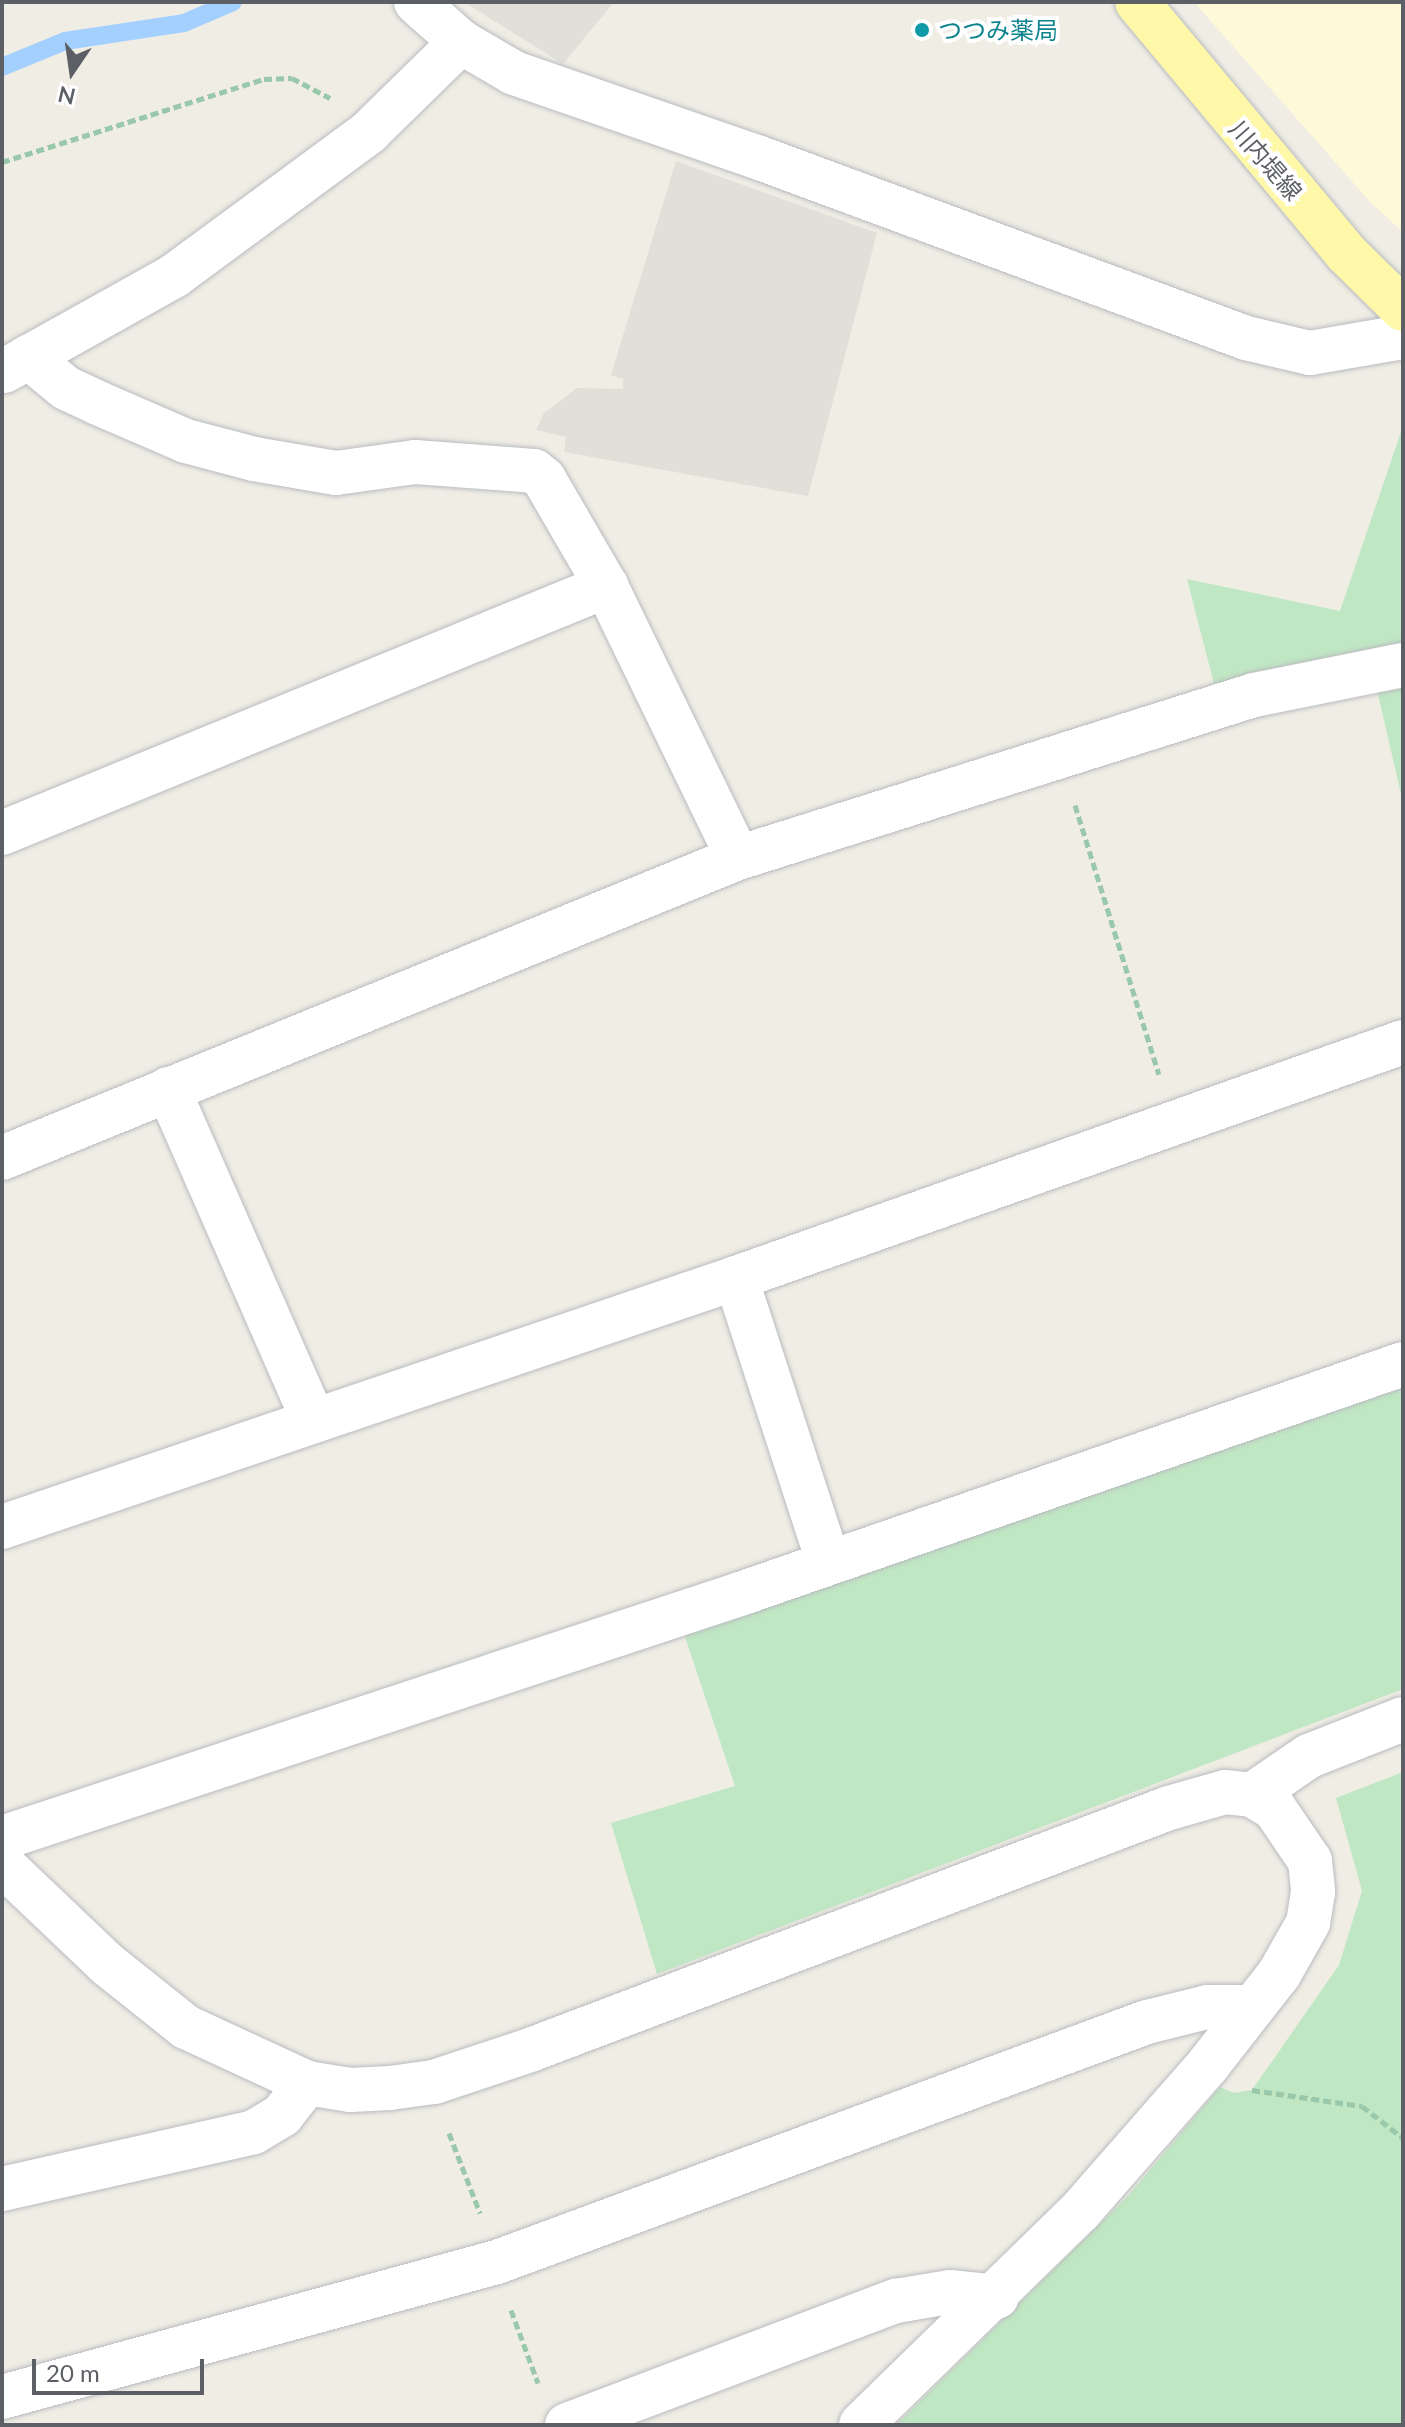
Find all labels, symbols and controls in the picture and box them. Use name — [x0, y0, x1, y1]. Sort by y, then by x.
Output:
place label: つつみ薬局 — [938, 16, 1058, 44]
marker: つつみ薬局 — [913, 21, 931, 39]
north arrow — [32, 32, 112, 112]
text: N — [55, 81, 78, 111]
street label: 川内堤線 — [1224, 114, 1308, 206]
scale bar — [36, 2343, 208, 2393]
text: 20 m — [46, 2358, 100, 2387]

